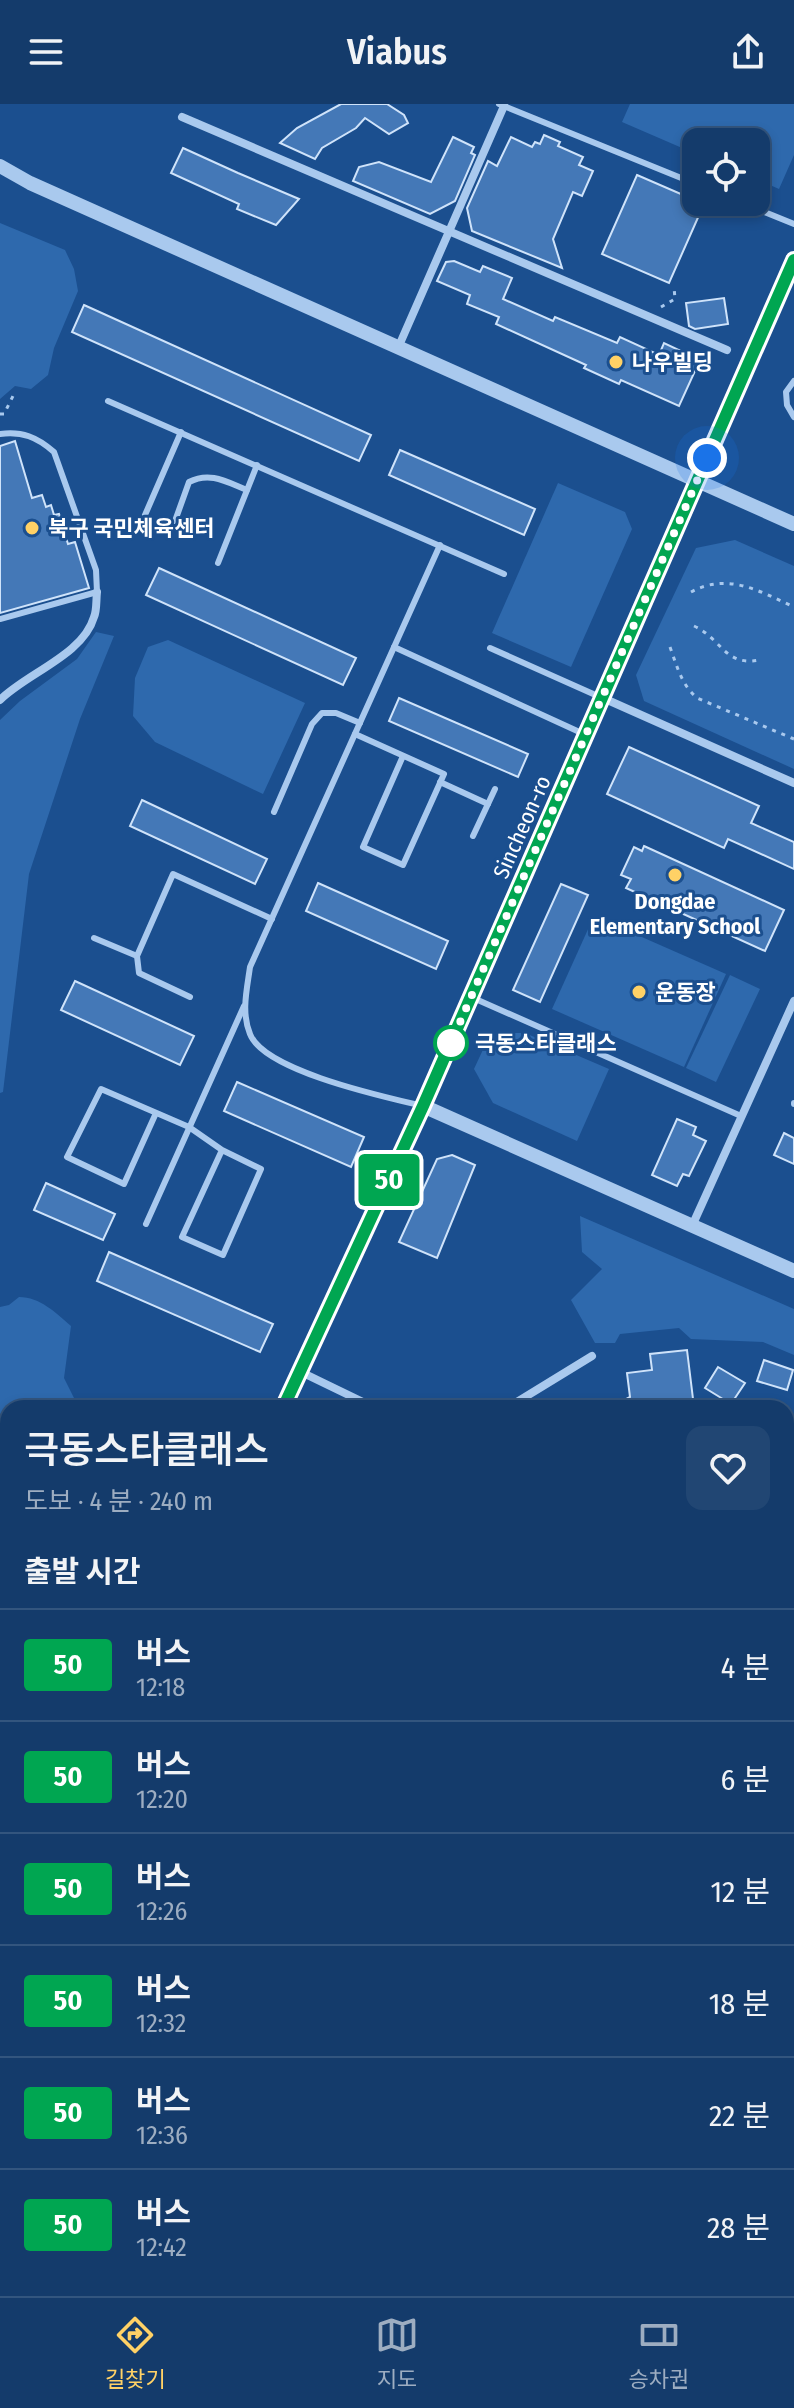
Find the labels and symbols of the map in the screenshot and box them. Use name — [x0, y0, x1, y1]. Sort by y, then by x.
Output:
place label: 나우빌딩 — [632, 349, 713, 376]
marker: 나우빌딩 — [607, 353, 625, 371]
your location — [687, 438, 727, 478]
place label: 북구 국민체육센터 — [48, 515, 215, 542]
marker: 북구 국민체육센터 — [23, 519, 41, 537]
street label: Sincheon-ro — [487, 771, 557, 883]
marker: Dongdae Elementary School — [666, 866, 684, 884]
place label: Dongdae Elementary School — [590, 888, 761, 940]
place label: 운동장 — [655, 979, 716, 1006]
marker: 운동장 — [630, 983, 648, 1001]
marker: 극동스타클래스 — [434, 1026, 468, 1060]
place label: 극동스타클래스 — [475, 1030, 617, 1057]
line badge: 50 — [353, 1154, 425, 1206]

